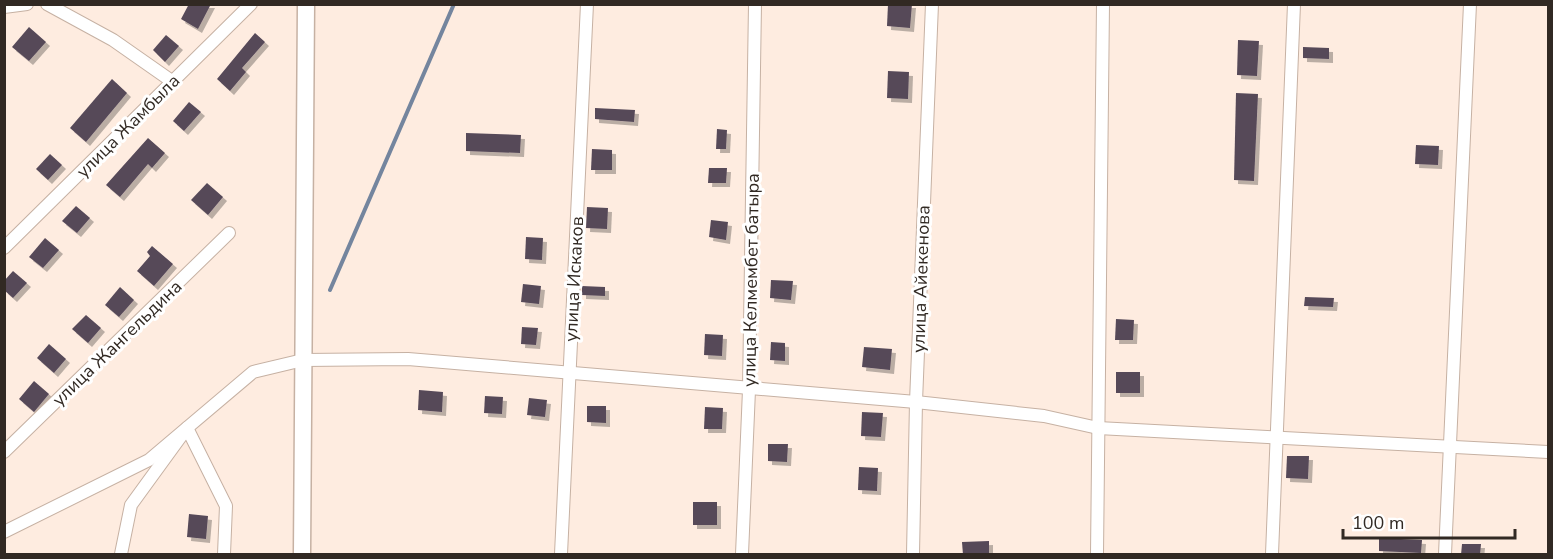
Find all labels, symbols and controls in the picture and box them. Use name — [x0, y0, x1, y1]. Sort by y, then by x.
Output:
street label: улица Жамбыла — [71, 69, 185, 183]
street label: улица Келмембет батыра — [737, 173, 765, 387]
street label: улица Айекенова — [906, 205, 936, 353]
street label: улица Искаков — [559, 216, 589, 342]
street label: улица Жангельдина — [47, 275, 187, 411]
scale bar — [1343, 502, 1516, 540]
text: 100 m — [1352, 511, 1404, 535]

